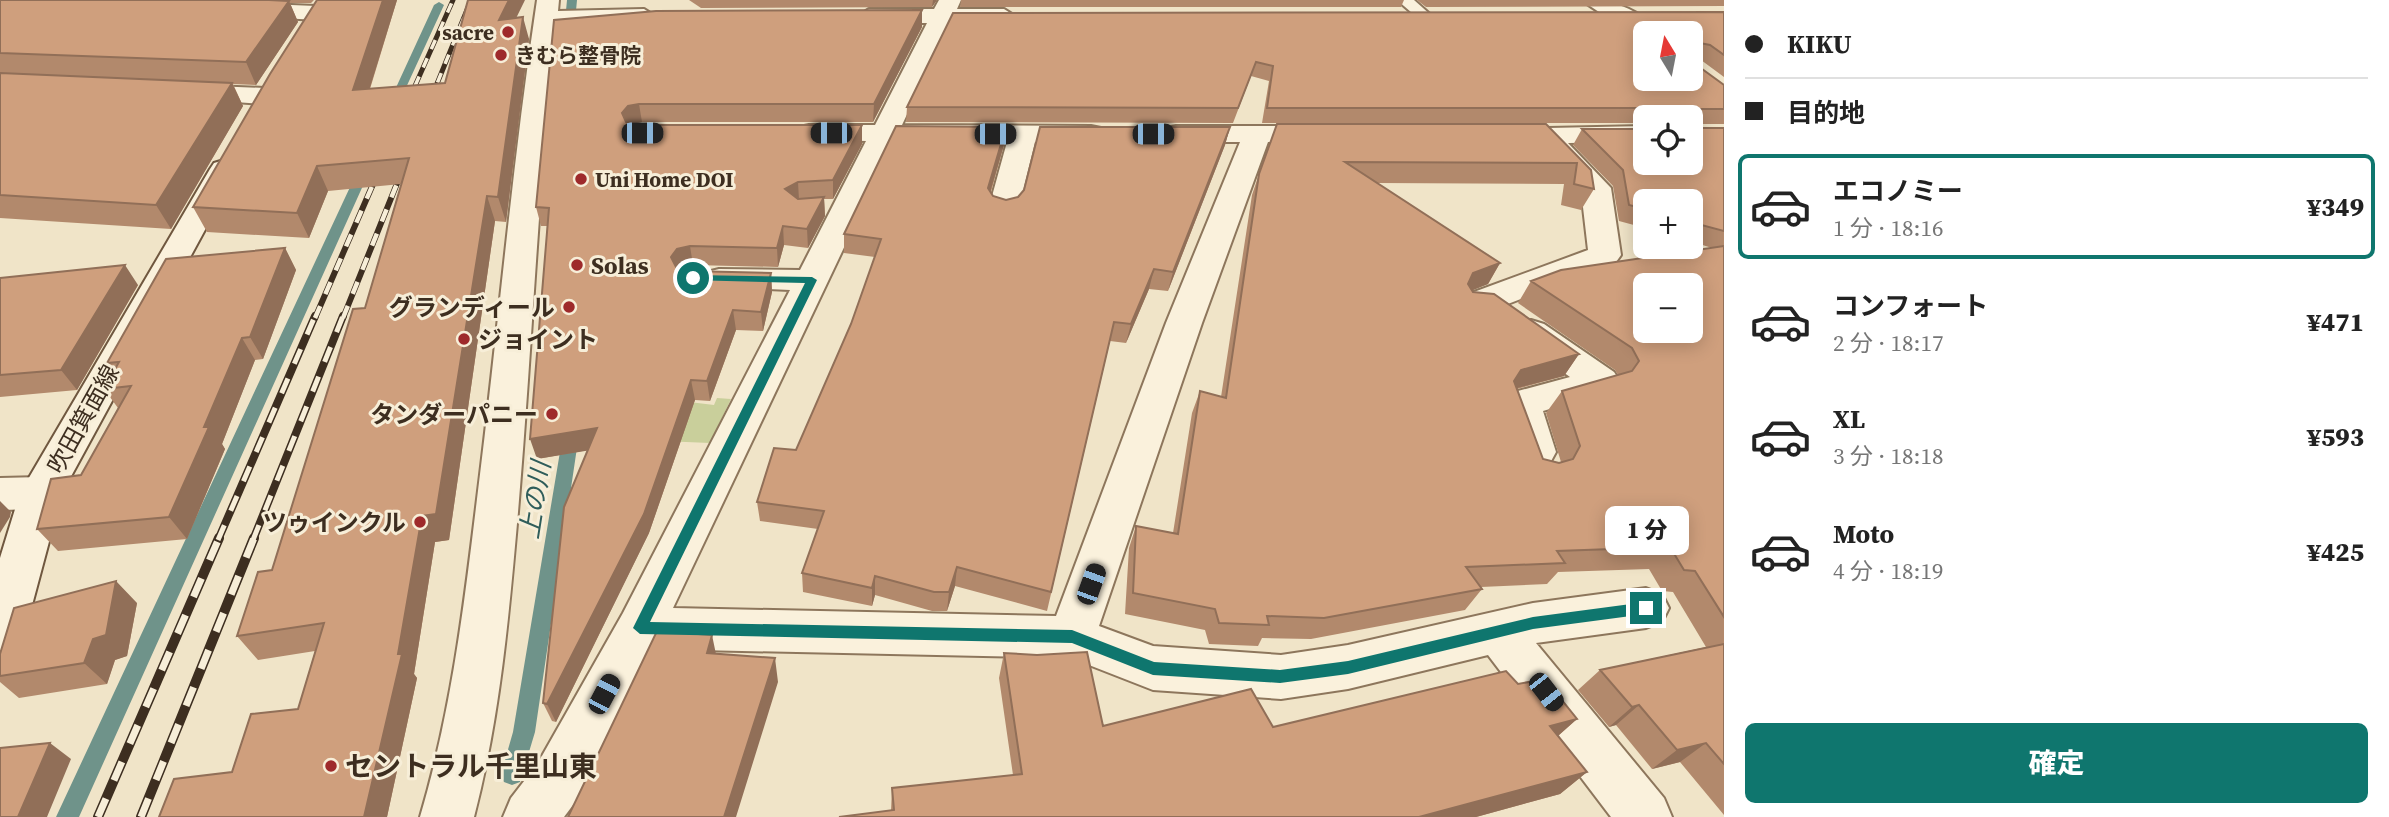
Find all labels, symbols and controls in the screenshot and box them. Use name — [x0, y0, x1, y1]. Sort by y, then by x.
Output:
place label: sacre — [442, 18, 494, 47]
north arrow — [1633, 21, 1703, 91]
map controls — [1633, 21, 1703, 343]
marker: sacre — [500, 24, 516, 40]
text: KIKU — [1787, 26, 1852, 62]
place label: きむら整骨院 — [515, 41, 641, 70]
marker: きむら整骨院 — [493, 47, 509, 63]
text: 目的地 — [1787, 95, 1865, 131]
button: locate — [1633, 105, 1703, 175]
car — [622, 123, 664, 144]
car — [811, 123, 853, 144]
car — [975, 124, 1017, 145]
car — [1133, 124, 1175, 145]
place label: Uni Home DOI — [595, 165, 733, 194]
marker: Uni Home DOI — [573, 171, 589, 187]
text: エコノミー — [1833, 173, 1963, 209]
icon: car — [1749, 175, 1812, 238]
button: + — [1633, 189, 1703, 259]
text: ¥349 — [2307, 189, 2364, 225]
text: 1 分 · 18:16 — [1833, 212, 1943, 244]
place label: Solas — [591, 249, 649, 282]
marker: Solas — [569, 257, 585, 273]
route start — [677, 262, 709, 294]
button: − — [1633, 273, 1703, 343]
text: コンフォート — [1833, 288, 1988, 324]
icon: car — [1749, 290, 1812, 353]
place label: グランディール — [389, 291, 555, 324]
marker: グランディール — [561, 299, 577, 315]
text: ¥471 — [2307, 304, 2364, 340]
place label: ジョイント — [478, 323, 598, 356]
text: 2 分 · 18:17 — [1833, 327, 1943, 359]
marker: ジョイント — [456, 331, 472, 347]
street label: 吹田箕面線 — [39, 359, 127, 479]
place label: タンダーパニー — [370, 398, 538, 431]
text: XL — [1833, 401, 1865, 437]
icon: car — [1749, 405, 1812, 468]
marker: タンダーパニー — [544, 406, 560, 422]
text: ¥593 — [2307, 419, 2364, 455]
text: 3 分 · 18:18 — [1833, 440, 1943, 472]
water label: 上の川 — [511, 456, 559, 541]
place label: ツゥインクル — [263, 506, 406, 539]
callout: 1 分 — [1604, 506, 1688, 556]
marker: ツゥインクル — [412, 514, 428, 530]
text: 1 分 — [1627, 514, 1667, 546]
text: Moto — [1833, 516, 1894, 552]
icon: car — [1749, 520, 1812, 583]
text: ¥425 — [2307, 534, 2364, 570]
text: 4 分 · 18:19 — [1833, 555, 1943, 587]
car — [1074, 561, 1109, 607]
route end — [1630, 592, 1662, 624]
car — [1525, 669, 1568, 715]
car — [585, 671, 624, 717]
button: 確定 — [1745, 723, 2368, 803]
place label: セントラル千里山東 — [345, 747, 597, 785]
marker: セントラル千里山東 — [323, 758, 339, 774]

